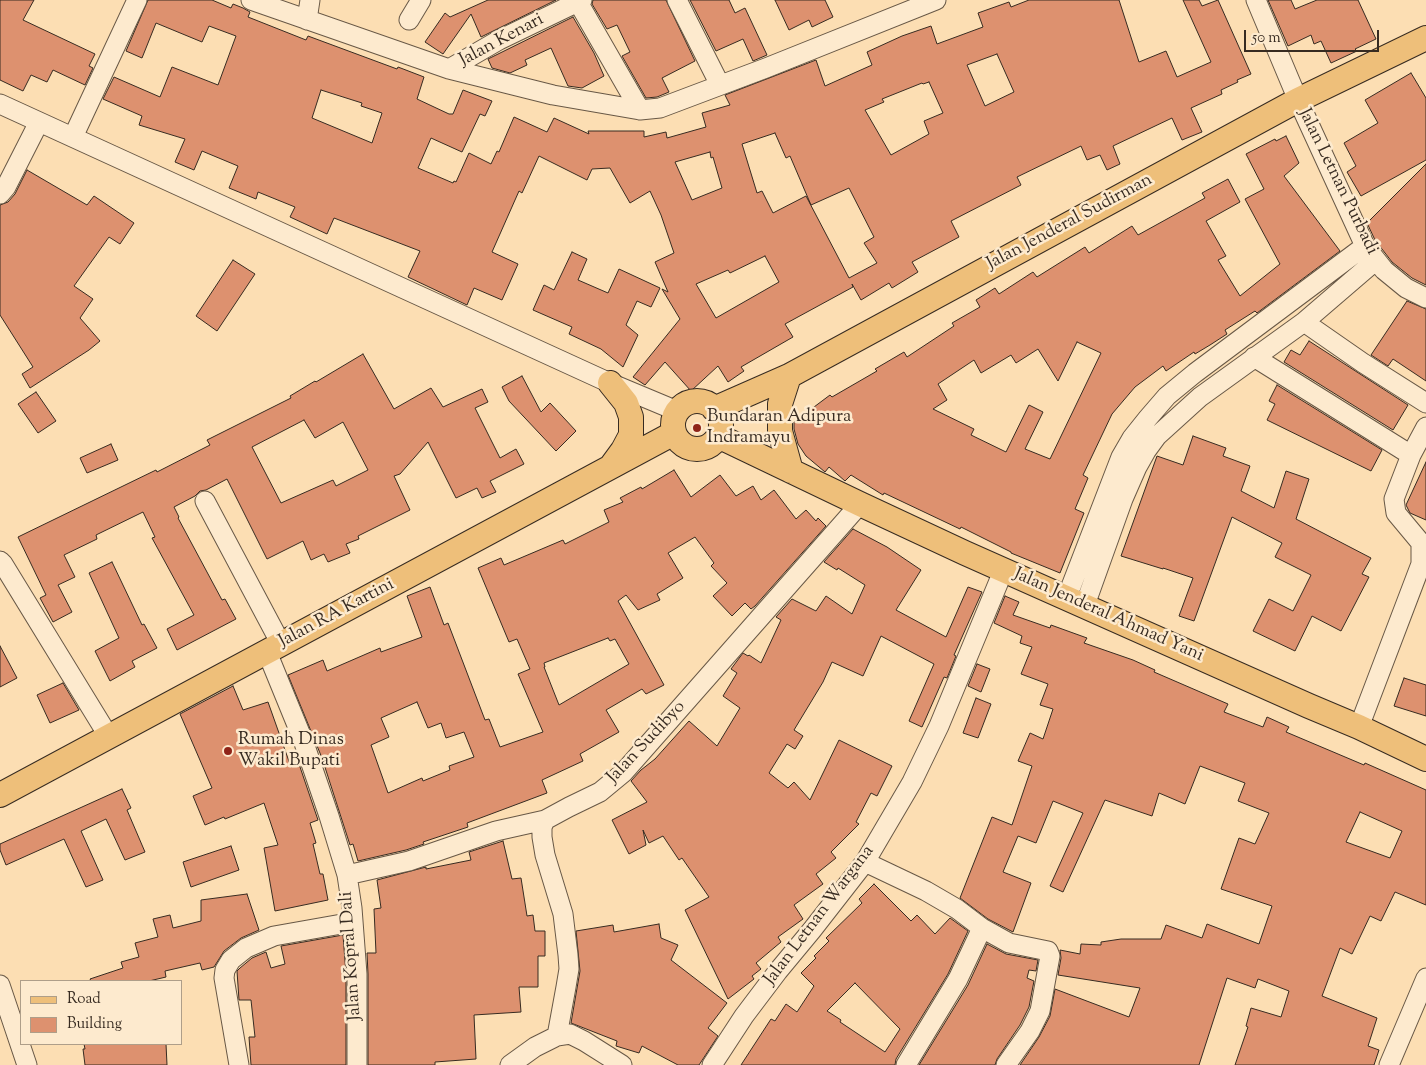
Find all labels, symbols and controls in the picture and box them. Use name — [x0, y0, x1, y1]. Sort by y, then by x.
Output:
street label: Jalan Kenari — [456, 10, 548, 72]
scale bar — [1246, 20, 1381, 52]
text: 50 m — [1252, 28, 1281, 49]
street label: Jalan Letnan Purbadi — [1292, 105, 1382, 259]
street label: Jalan Jenderal Sudirman — [983, 170, 1157, 276]
place label: Bundaran Adipura Indramayu — [707, 407, 851, 449]
marker: Bundaran Adipura Indramayu — [691, 422, 703, 434]
street label: Jalan Jenderal Ahmad Yani — [1010, 564, 1206, 668]
street label: Jalan RA Kartini — [276, 575, 398, 653]
street label: Jalan Sudibyo — [603, 697, 691, 789]
place label: Rumah Dinas Wakil Bupati — [238, 730, 344, 772]
marker: Rumah Dinas Wakil Bupati — [222, 745, 234, 757]
street label: Jalan Letnan Wargana — [760, 842, 880, 990]
street label: Jalan Kopral Dali — [337, 891, 367, 1021]
legend — [20, 980, 182, 1045]
text: Road — [67, 989, 101, 1010]
text: Building — [67, 1014, 122, 1035]

